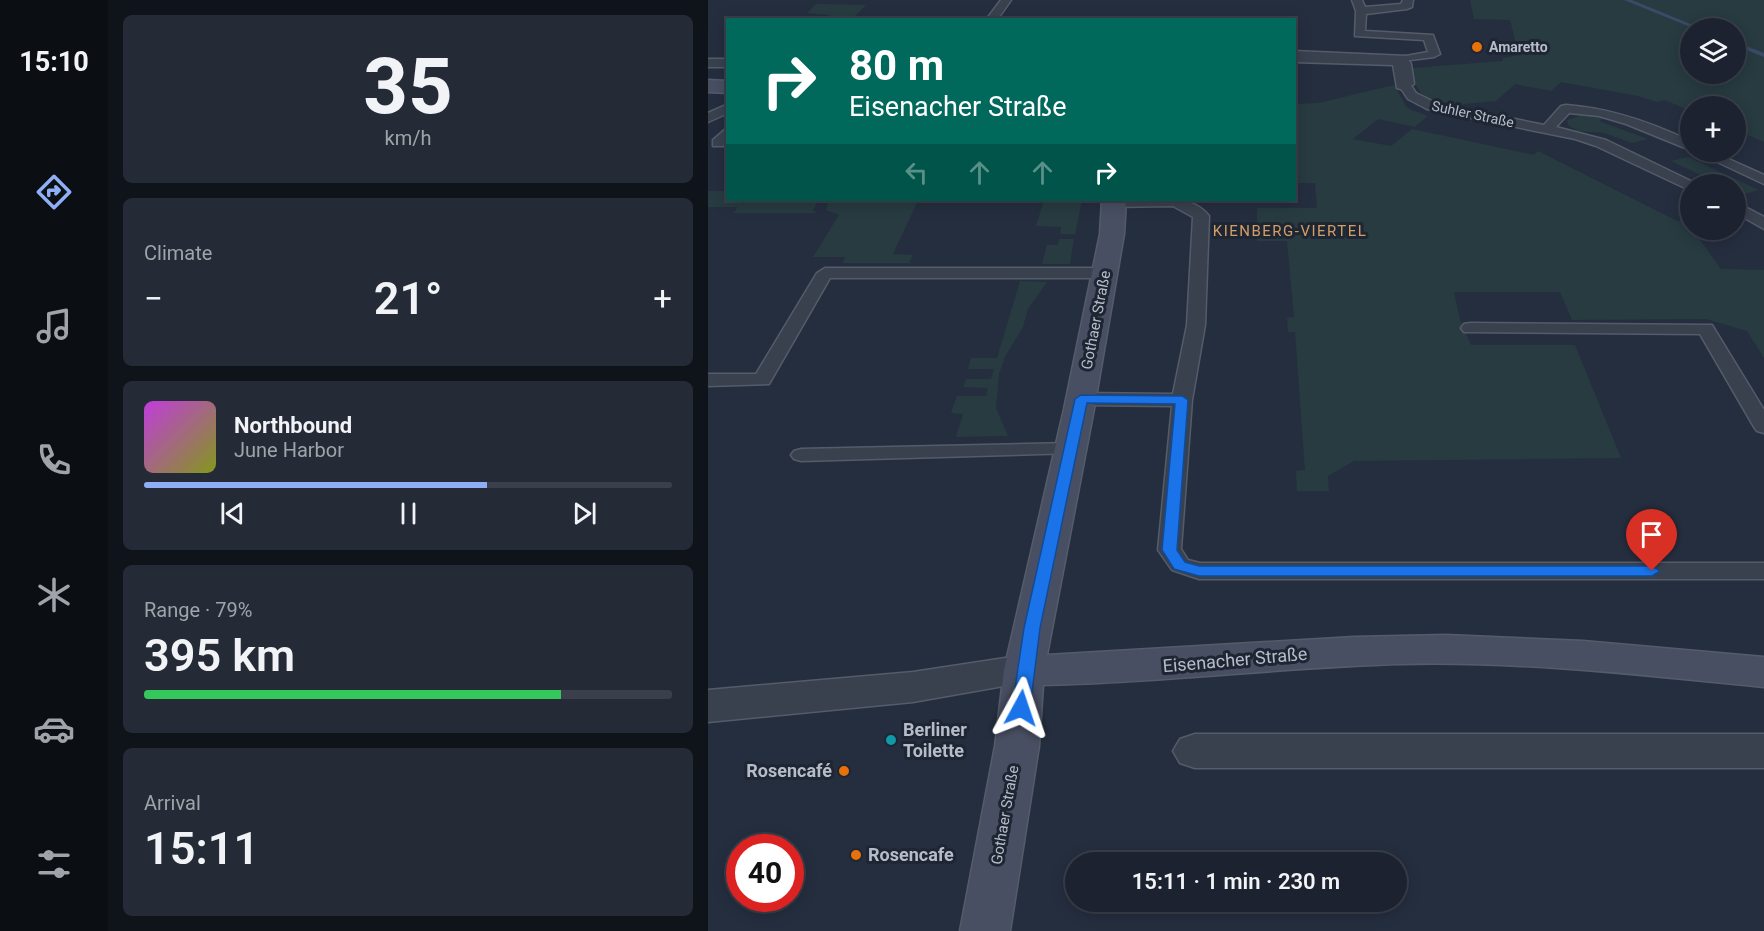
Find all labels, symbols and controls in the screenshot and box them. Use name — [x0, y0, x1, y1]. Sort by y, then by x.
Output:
map controls — [1680, 18, 1746, 240]
button: layers — [1680, 18, 1746, 84]
place label: Amaretto — [1489, 39, 1548, 55]
marker: Amaretto — [1470, 40, 1484, 54]
text: 35 — [363, 41, 453, 132]
text: 80 m — [849, 41, 944, 90]
icon: right — [750, 42, 828, 120]
text: 15:10 — [19, 46, 89, 78]
text: Eisenacher Straße — [849, 91, 1066, 123]
button: + — [1680, 96, 1746, 162]
street label: Suhler Straße — [1430, 97, 1516, 131]
text: km/h — [385, 126, 431, 150]
icon: left — [900, 156, 933, 189]
icon: ahead — [963, 156, 996, 189]
icon: ahead — [1026, 156, 1059, 189]
icon: right — [1089, 156, 1122, 189]
icon: directions — [33, 171, 75, 213]
button: − — [1680, 174, 1746, 240]
district label: KIENBERG-VIERTEL — [1213, 222, 1367, 240]
text: Climate — [144, 241, 212, 265]
street label: Gothaer Straße — [1078, 269, 1114, 371]
text: 21° — [374, 272, 442, 325]
text: − — [144, 279, 163, 318]
text: + — [653, 279, 672, 318]
icon: music — [33, 305, 75, 347]
text: Northbound — [234, 413, 352, 438]
text: June Harbor — [234, 438, 344, 462]
icon: phone — [33, 439, 75, 481]
icon: previous — [216, 497, 249, 530]
icon: pause — [392, 497, 425, 530]
icon: next — [568, 497, 601, 530]
pin — [1626, 509, 1677, 571]
icon: arrive — [1635, 518, 1668, 551]
icon: climate — [33, 574, 75, 616]
text: Range · 79% — [144, 598, 252, 622]
text: 395 km — [144, 629, 295, 682]
street label: Eisenacher Straße — [1162, 643, 1308, 676]
position arrow — [989, 676, 1053, 740]
icon: car — [33, 708, 75, 750]
place label: Berliner Toilette — [903, 719, 967, 761]
marker: Berliner Toilette — [884, 733, 898, 747]
place label: Rosencafé — [746, 760, 832, 781]
marker: Rosencafé — [837, 764, 851, 778]
street label: Gothaer Straße — [987, 764, 1023, 866]
text: Arrival — [144, 791, 201, 815]
text: 15:11 — [144, 822, 259, 875]
speed limit sign: 40 — [726, 834, 804, 912]
icon: filters — [33, 843, 75, 885]
place label: Rosencafe — [868, 844, 954, 865]
marker: Rosencafe — [849, 848, 863, 862]
text: 15:11 · 1 min · 230 m — [1132, 869, 1340, 894]

